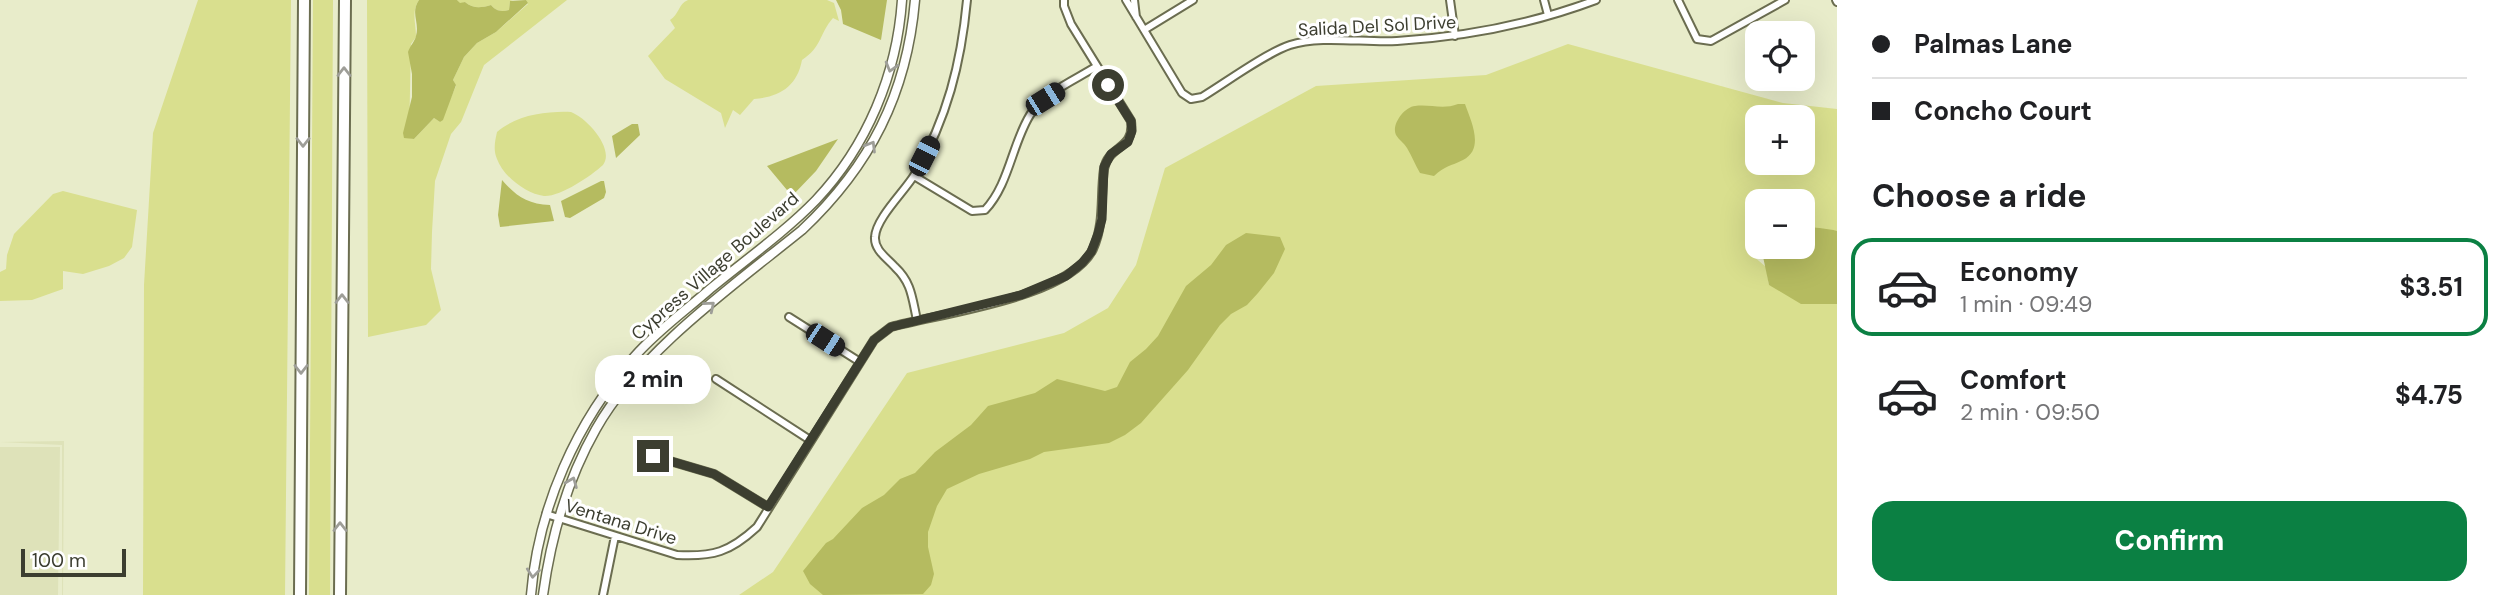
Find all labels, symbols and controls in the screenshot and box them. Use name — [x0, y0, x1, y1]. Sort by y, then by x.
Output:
street label: Salida Del Sol Drive — [1297, 10, 1457, 42]
map controls — [1745, 21, 1815, 259]
button: locate — [1745, 21, 1815, 91]
text: Palmas Lane — [1914, 27, 2072, 61]
one-way arrow — [884, 61, 899, 73]
one-way arrow — [336, 66, 352, 77]
route start — [1092, 69, 1124, 101]
car — [1022, 79, 1069, 119]
text: Concho Court — [1914, 94, 2092, 128]
button: + — [1745, 105, 1815, 175]
car — [906, 133, 943, 179]
one-way arrow — [295, 137, 311, 147]
one-way arrow — [862, 141, 875, 154]
text: Choose a ride — [1872, 175, 2087, 217]
street label: Cypress Village Boulevard — [626, 187, 804, 345]
button: − — [1745, 189, 1815, 259]
text: Economy — [1960, 255, 2078, 289]
icon: car — [1876, 256, 1939, 319]
text: $3.51 — [2399, 270, 2463, 304]
text: 1 min · 09:49 — [1960, 289, 2093, 319]
one-way arrow — [334, 294, 350, 304]
one-way arrow — [703, 301, 715, 314]
car — [802, 320, 849, 360]
callout: 2 min — [595, 354, 711, 404]
text: Comfort — [1960, 363, 2066, 397]
one-way arrow — [293, 364, 309, 375]
text: 2 min — [623, 364, 683, 394]
icon: car — [1876, 364, 1939, 427]
text: $4.75 — [2395, 378, 2463, 412]
text: 2 min · 09:50 — [1960, 397, 2100, 427]
route end — [637, 440, 669, 472]
one-way arrow — [563, 477, 577, 489]
street label: Ventana Drive — [562, 494, 680, 550]
button: Confirm — [1872, 501, 2467, 581]
one-way arrow — [332, 521, 348, 532]
scale bar — [21, 546, 126, 578]
text: 100 m — [32, 548, 86, 573]
one-way arrow — [526, 568, 541, 579]

